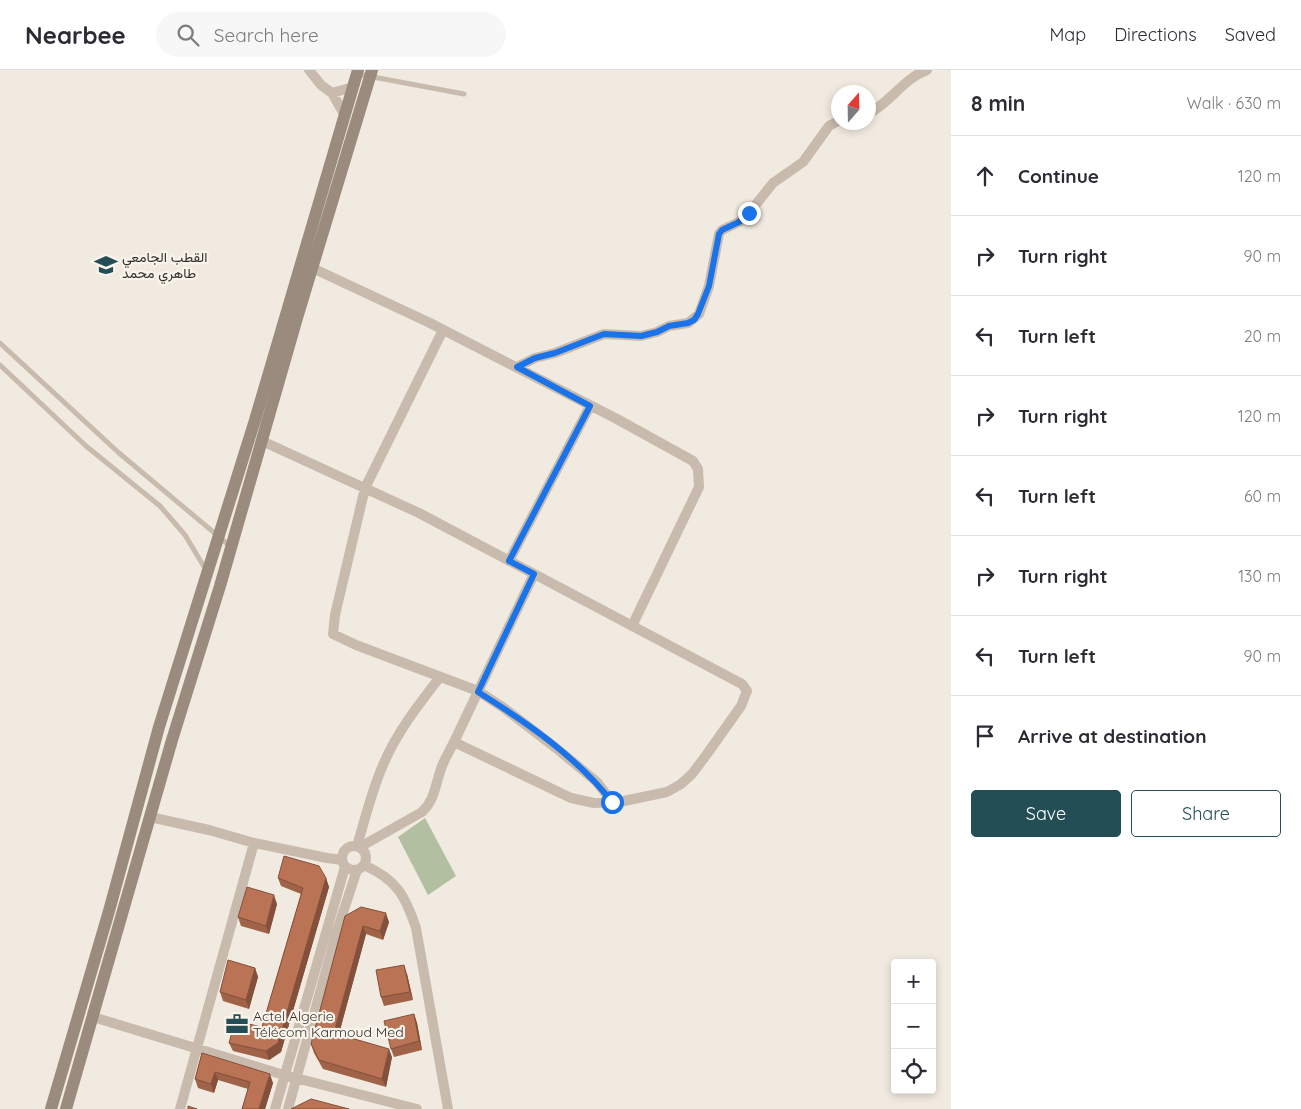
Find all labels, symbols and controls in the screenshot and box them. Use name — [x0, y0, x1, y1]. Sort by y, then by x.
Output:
search box — [156, 12, 506, 57]
text: Nearbee — [25, 20, 126, 50]
icon: search — [174, 21, 202, 49]
text: Search here — [214, 23, 319, 47]
text: Map — [1049, 23, 1086, 46]
text: Directions — [1114, 23, 1197, 46]
text: Saved — [1225, 23, 1276, 46]
north arrow — [831, 85, 876, 130]
text: 8 min — [971, 90, 1025, 116]
text: Walk · 630 m — [1186, 93, 1281, 113]
icon: ahead — [971, 162, 999, 190]
text: Continue — [1018, 164, 1099, 188]
text: 120 m — [1238, 166, 1281, 186]
route end — [738, 202, 761, 225]
icon: right — [971, 242, 999, 270]
text: Turn right — [1018, 244, 1107, 268]
text: 90 m — [1244, 246, 1281, 266]
place label: القطب الجامعي طاهري محمد — [122, 248, 208, 285]
school or university icon: القطب الجامعي طاهري محمد — [93, 252, 119, 278]
icon: left — [971, 322, 999, 350]
text: Turn left — [1018, 324, 1096, 348]
text: 20 m — [1244, 326, 1281, 346]
icon: right — [971, 402, 999, 430]
text: Turn right — [1018, 404, 1107, 428]
text: 120 m — [1238, 406, 1281, 426]
icon: left — [971, 482, 999, 510]
text: Turn left — [1018, 484, 1096, 508]
text: 60 m — [1244, 486, 1281, 506]
icon: right — [971, 562, 999, 590]
text: Turn right — [1018, 564, 1107, 588]
text: 130 m — [1238, 566, 1281, 586]
icon: left — [971, 642, 999, 670]
text: Turn left — [1018, 644, 1096, 668]
text: 90 m — [1244, 646, 1281, 666]
icon: arrive — [971, 722, 999, 750]
text: Arrive at destination — [1018, 724, 1207, 748]
button: Save — [971, 790, 1121, 837]
button: Share — [1131, 790, 1281, 837]
route start — [601, 791, 624, 814]
map controls — [891, 959, 936, 1094]
button: + — [891, 959, 936, 1004]
button: − — [891, 1004, 936, 1049]
place label: Actel Algerie Télécom Karmoud Med — [253, 1007, 404, 1041]
office icon: Actel Algerie Télécom Karmoud Med — [224, 1011, 250, 1037]
button: locate — [891, 1049, 936, 1094]

